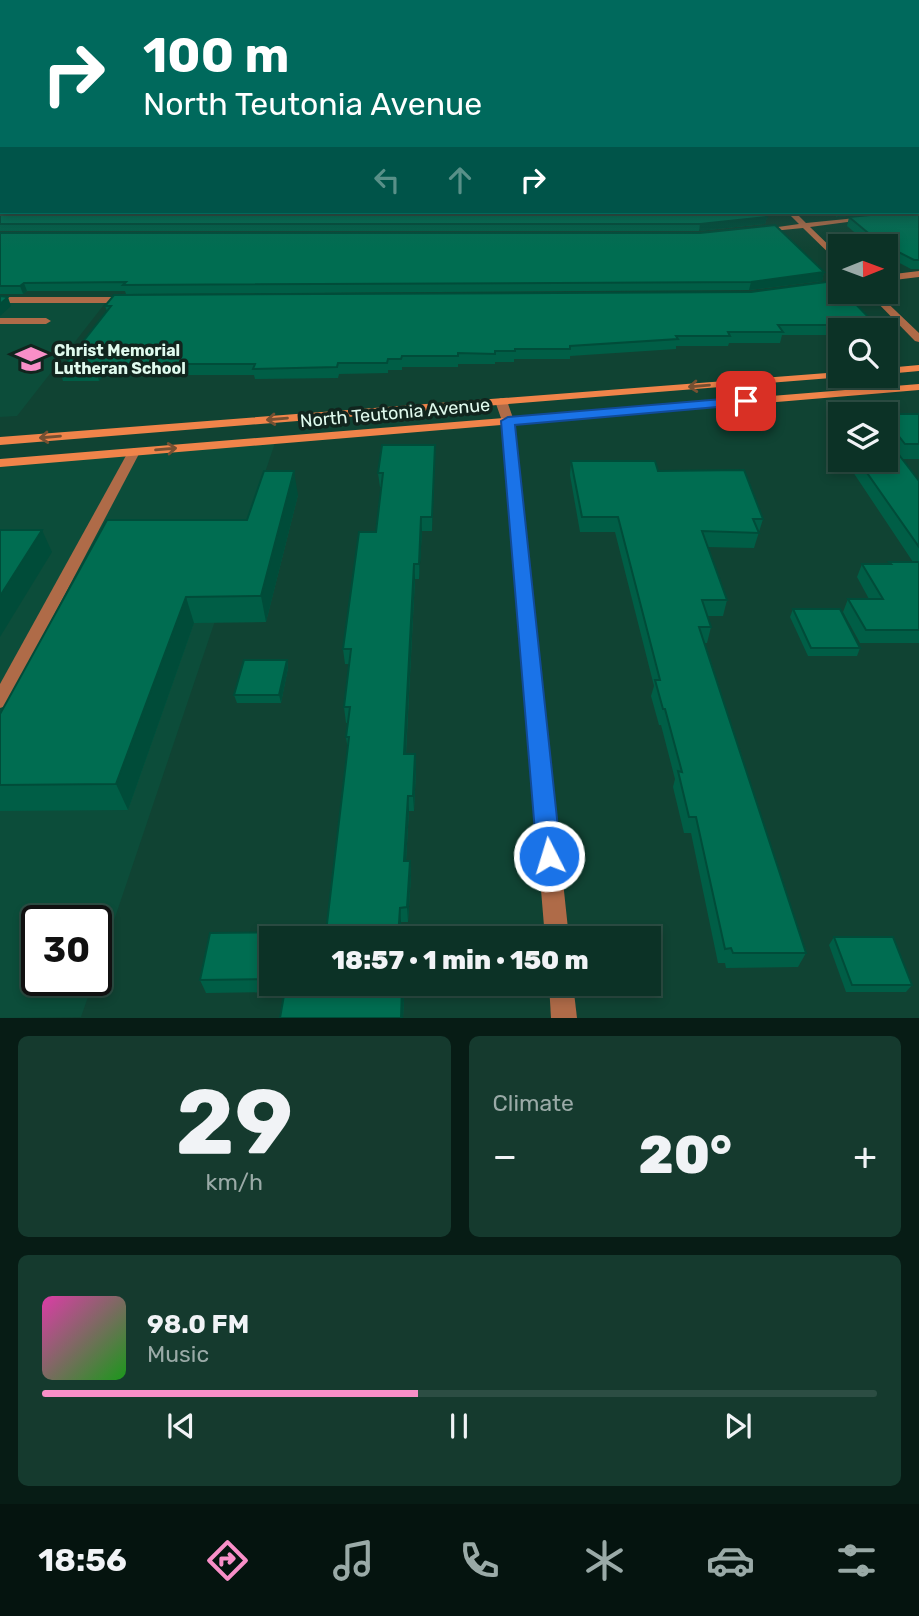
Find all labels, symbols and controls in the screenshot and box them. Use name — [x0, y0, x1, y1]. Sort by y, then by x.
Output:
text: 100 m — [143, 26, 289, 84]
icon: right — [28, 28, 119, 119]
text: North Teutonia Avenue — [143, 85, 482, 123]
icon: left — [368, 161, 406, 199]
icon: ahead — [441, 161, 479, 199]
icon: right — [514, 161, 552, 199]
north arrow — [828, 234, 898, 304]
map controls — [828, 234, 898, 472]
button: search — [828, 318, 898, 388]
place label: Christ Memorial Lutheran School — [54, 341, 186, 378]
school or university icon: Christ Memorial Lutheran School — [14, 342, 48, 376]
pin — [716, 371, 776, 431]
one-way arrow — [688, 380, 710, 393]
icon: arrive — [727, 382, 765, 420]
street label: North Teutonia Avenue — [299, 394, 491, 432]
button: layers — [828, 402, 898, 472]
one-way arrow — [266, 413, 288, 426]
one-way arrow — [39, 431, 62, 444]
one-way arrow — [154, 442, 176, 455]
position arrow — [512, 819, 586, 893]
speed limit sign: 30 — [21, 905, 112, 996]
text: 18:57 · 1 min · 150 m — [331, 945, 589, 976]
text: 29 — [176, 1068, 293, 1176]
text: Climate — [493, 1089, 574, 1117]
text: 20° — [639, 1124, 732, 1186]
text: − — [493, 1133, 517, 1179]
text: + — [853, 1133, 877, 1179]
text: km/h — [206, 1168, 263, 1196]
text: 98.0 FM — [147, 1309, 249, 1340]
text: Music — [147, 1340, 209, 1368]
icon: previous — [162, 1407, 200, 1445]
icon: pause — [440, 1407, 478, 1445]
icon: next — [719, 1407, 757, 1445]
icon: directions — [203, 1536, 252, 1585]
icon: music — [329, 1536, 378, 1585]
icon: phone — [455, 1536, 504, 1585]
icon: climate — [580, 1536, 629, 1585]
icon: car — [706, 1536, 755, 1585]
icon: filters — [832, 1536, 881, 1585]
text: 18:56 — [38, 1541, 127, 1579]

